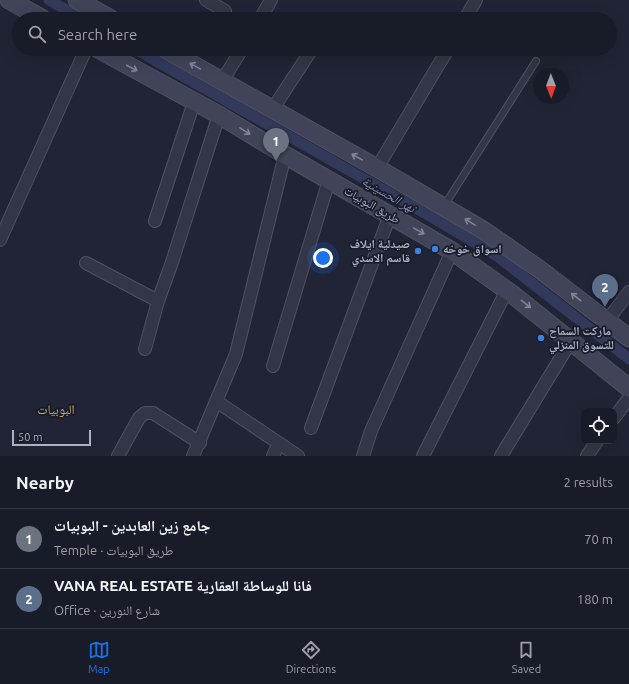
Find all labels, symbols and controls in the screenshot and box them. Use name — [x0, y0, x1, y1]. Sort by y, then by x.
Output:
search box — [12, 12, 617, 56]
icon: search — [26, 23, 48, 45]
text: Search here — [58, 26, 137, 43]
one-way arrow — [189, 62, 201, 69]
one-way arrow — [126, 64, 138, 72]
north arrow — [533, 68, 569, 104]
one-way arrow — [239, 127, 251, 135]
pin: 1 — [263, 128, 289, 161]
one-way arrow — [352, 153, 364, 161]
water label: نهر الحسينية — [359, 173, 420, 217]
street label: طريق البوبيات — [342, 183, 402, 227]
one-way arrow — [464, 217, 476, 225]
one-way arrow — [412, 227, 424, 235]
place label: صيدلية ايلاف قاسم الاسدي — [350, 237, 410, 268]
place label: اسواق خوخه — [443, 242, 502, 257]
marker: اسواق خوخه — [430, 244, 440, 254]
marker: صيدلية ايلاف قاسم الاسدي — [413, 246, 423, 256]
your location — [313, 248, 333, 268]
pin: 2 — [592, 274, 618, 307]
one-way arrow — [571, 293, 582, 301]
one-way arrow — [520, 300, 531, 309]
place label: ماركت السماح للتسوق المنزلي — [549, 324, 614, 355]
marker: ماركت السماح للتسوق المنزلي — [536, 333, 546, 343]
district label: البوبيات — [37, 402, 75, 418]
map controls — [581, 408, 617, 444]
button: locate — [581, 408, 617, 444]
scale bar — [12, 428, 91, 447]
text: 50 m — [18, 431, 42, 443]
text: Nearby — [16, 473, 74, 492]
text: 2 results — [563, 475, 613, 489]
text: جامع زين العابدين - البوبيات — [54, 517, 210, 534]
text: 1 — [25, 532, 33, 546]
text: 70 m — [584, 532, 613, 546]
text: Temple · طريق البوبيات — [54, 543, 173, 557]
text: VANA REAL ESTATE فانا للوساطة العقارية — [54, 577, 312, 594]
text: 2 — [25, 592, 33, 606]
text: 180 m — [577, 592, 613, 606]
text: Office · شارع النورين — [54, 603, 160, 617]
tab: Map — [88, 639, 110, 675]
tab: Directions — [286, 639, 336, 675]
tab: Saved — [512, 639, 541, 675]

